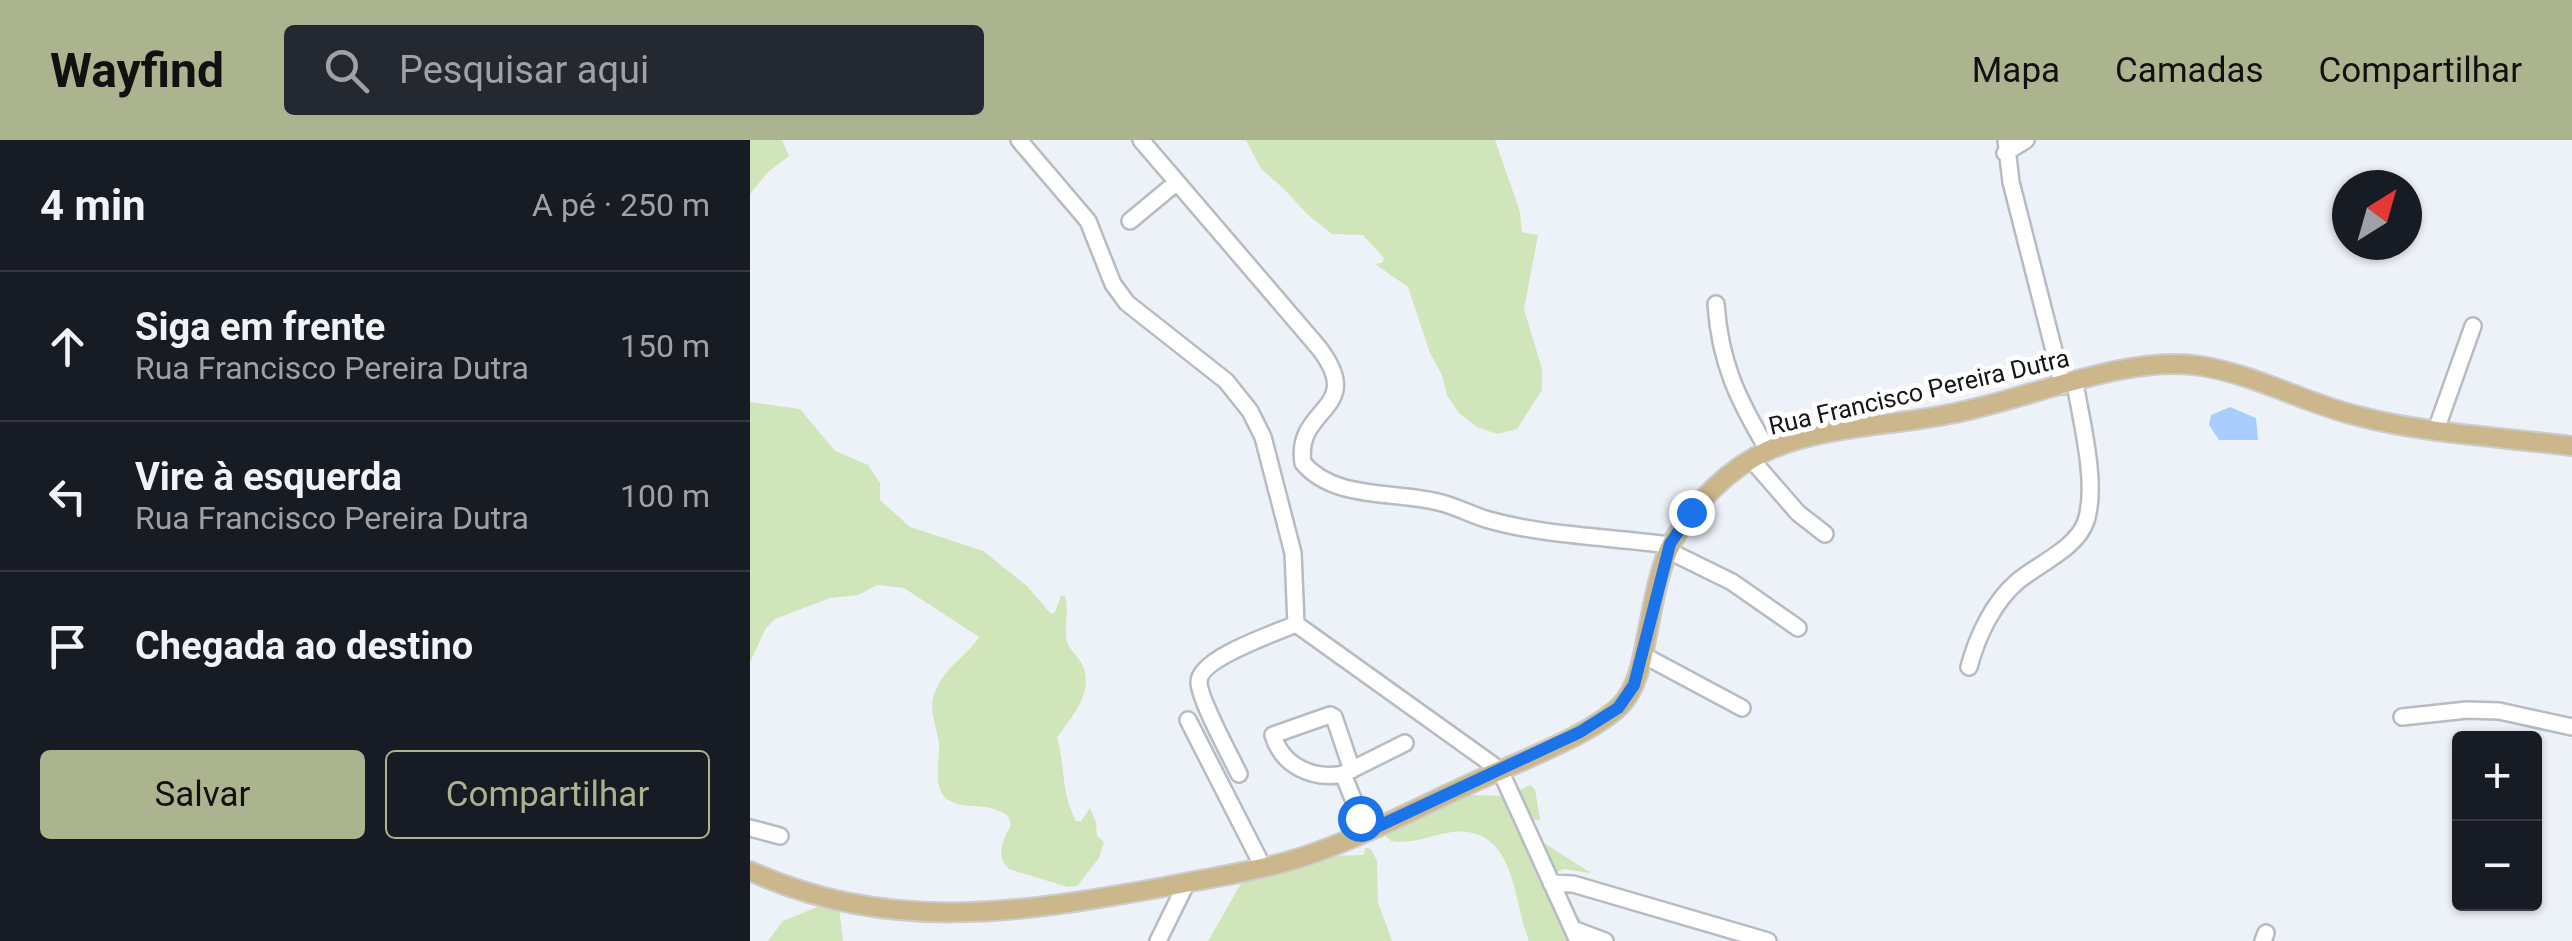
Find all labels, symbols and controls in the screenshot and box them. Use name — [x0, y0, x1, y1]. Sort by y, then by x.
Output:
search box — [284, 25, 984, 115]
text: Wayfind — [50, 42, 224, 99]
icon: search — [319, 43, 374, 98]
text: Pesquisar aqui — [399, 48, 649, 92]
text: Mapa — [1972, 50, 2060, 91]
text: Camadas — [2115, 50, 2264, 91]
text: Compartilhar — [2319, 50, 2522, 91]
north arrow — [2332, 170, 2422, 260]
text: 4 min — [40, 181, 146, 230]
text: A pé · 250 m — [532, 186, 710, 224]
text: Siga em frente — [135, 305, 385, 349]
icon: ahead — [40, 319, 95, 374]
text: 150 m — [620, 327, 710, 365]
street label: Rua Francisco Pereira Dutra — [1766, 343, 2072, 441]
text: Rua Francisco Pereira Dutra — [135, 349, 529, 387]
text: Vire à esquerda — [135, 455, 402, 499]
icon: left — [40, 469, 95, 524]
text: 100 m — [620, 477, 710, 515]
route end — [1669, 490, 1715, 536]
text: Rua Francisco Pereira Dutra — [135, 499, 529, 537]
icon: arrive — [40, 619, 95, 674]
text: Chegada ao destino — [135, 624, 473, 668]
map controls — [2452, 731, 2542, 911]
button: + — [2452, 731, 2542, 821]
button: Salvar — [40, 750, 365, 839]
button: Compartilhar — [385, 750, 710, 839]
route start — [1338, 796, 1384, 842]
button: − — [2452, 821, 2542, 911]

